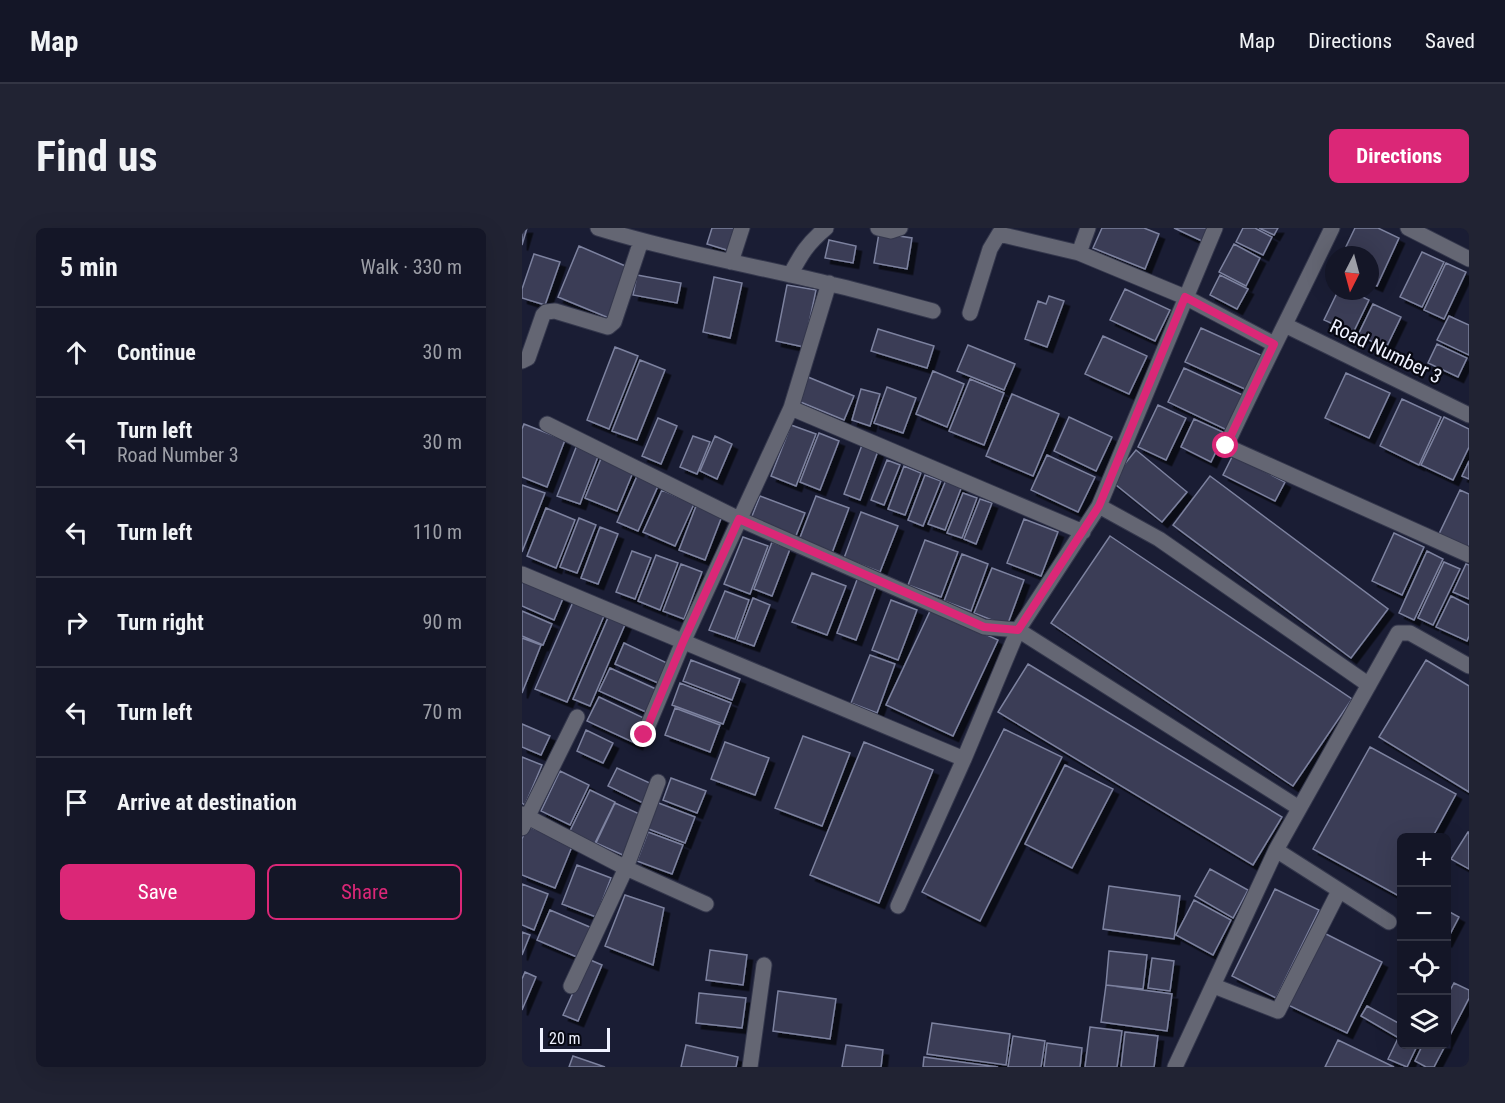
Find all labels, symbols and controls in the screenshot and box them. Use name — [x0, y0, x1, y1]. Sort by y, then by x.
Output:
text: Map — [30, 25, 78, 58]
text: Map — [1239, 29, 1275, 53]
text: Directions — [1308, 29, 1392, 53]
text: Saved — [1425, 29, 1475, 53]
button: Directions — [1329, 129, 1469, 183]
text: Find us — [36, 132, 157, 181]
north arrow — [1325, 246, 1379, 300]
text: 5 min — [60, 252, 118, 282]
text: Walk · 330 m — [361, 255, 462, 279]
street label: Road Number 3 — [1326, 314, 1446, 388]
icon: ahead — [60, 336, 93, 369]
text: Continue — [117, 340, 196, 365]
text: 30 m — [423, 340, 462, 364]
text: Turn left — [117, 418, 192, 443]
icon: left — [60, 426, 93, 459]
text: 30 m — [423, 430, 462, 454]
route start — [1212, 432, 1238, 458]
text: Road Number 3 — [117, 443, 239, 467]
icon: left — [60, 516, 93, 549]
text: Turn left — [117, 520, 192, 545]
text: 110 m — [413, 520, 462, 544]
icon: right — [60, 606, 93, 639]
text: Turn right — [117, 610, 204, 635]
text: 90 m — [423, 610, 462, 634]
icon: left — [60, 696, 93, 729]
text: Turn left — [117, 700, 192, 725]
text: 70 m — [423, 700, 462, 724]
route end — [630, 721, 656, 747]
icon: arrive — [60, 786, 93, 819]
text: Arrive at destination — [117, 790, 297, 815]
map controls — [1397, 833, 1451, 1049]
button: + — [1397, 833, 1451, 887]
button: Save — [60, 864, 255, 920]
button: Share — [267, 864, 462, 920]
button: − — [1397, 887, 1451, 941]
button: locate — [1397, 941, 1451, 995]
button: layers — [1397, 995, 1451, 1049]
scale bar — [540, 1025, 610, 1052]
text: 20 m — [549, 1029, 581, 1048]

